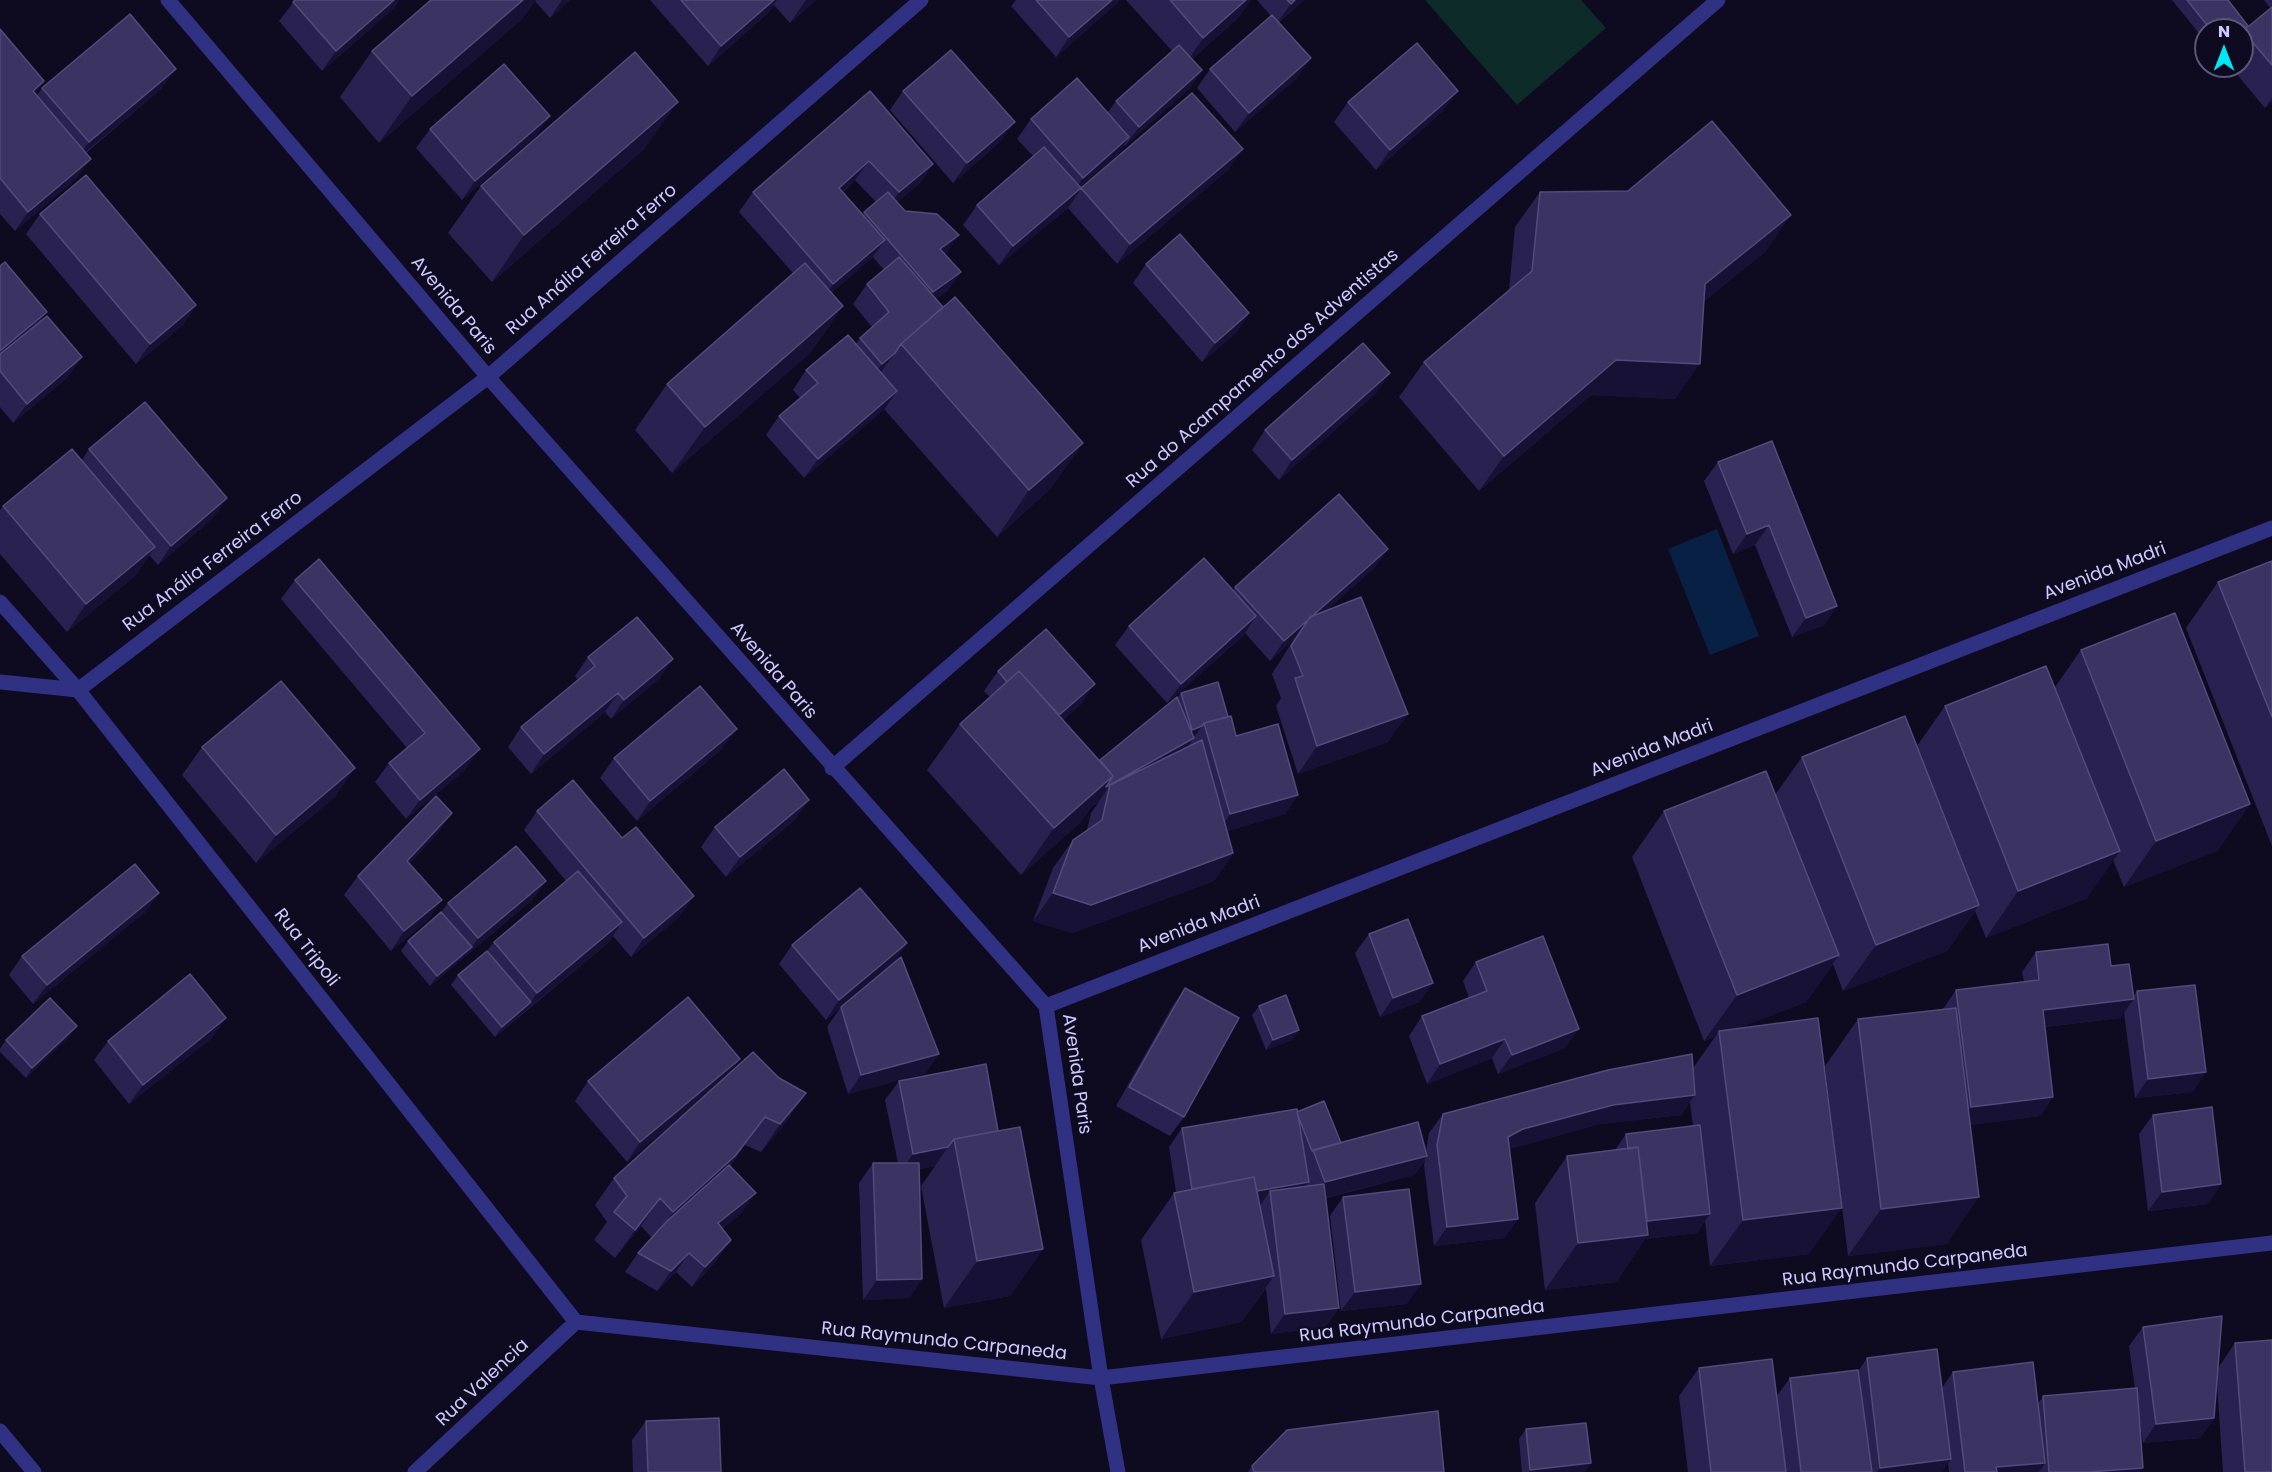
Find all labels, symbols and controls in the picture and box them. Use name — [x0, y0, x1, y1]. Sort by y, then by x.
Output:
north arrow — [2194, 18, 2254, 78]
text: N — [2218, 20, 2230, 43]
street label: Rua Anália Ferreira Ferro — [502, 180, 682, 340]
street label: Rua do Acampamento dos Adventistas — [1122, 245, 1404, 493]
street label: Avenida Paris — [406, 252, 500, 360]
street label: Rua Anália Ferreira Ferro — [119, 487, 307, 637]
street label: Avenida Madri — [2041, 539, 2169, 605]
street label: Avenida Paris — [725, 618, 821, 724]
street label: Avenida Madri — [1588, 716, 1716, 782]
street label: Avenida Madri — [1135, 892, 1263, 958]
street label: Rua Tripoli — [269, 905, 343, 991]
street label: Avenida Paris — [1057, 1012, 1095, 1136]
street label: Rua Raymundo Carpaneda — [1781, 1240, 2029, 1292]
street label: Rua Raymundo Carpaneda — [1298, 1296, 1546, 1348]
street label: Rua Raymundo Carpaneda — [820, 1318, 1068, 1366]
street label: Rua Valencia — [432, 1335, 534, 1431]

